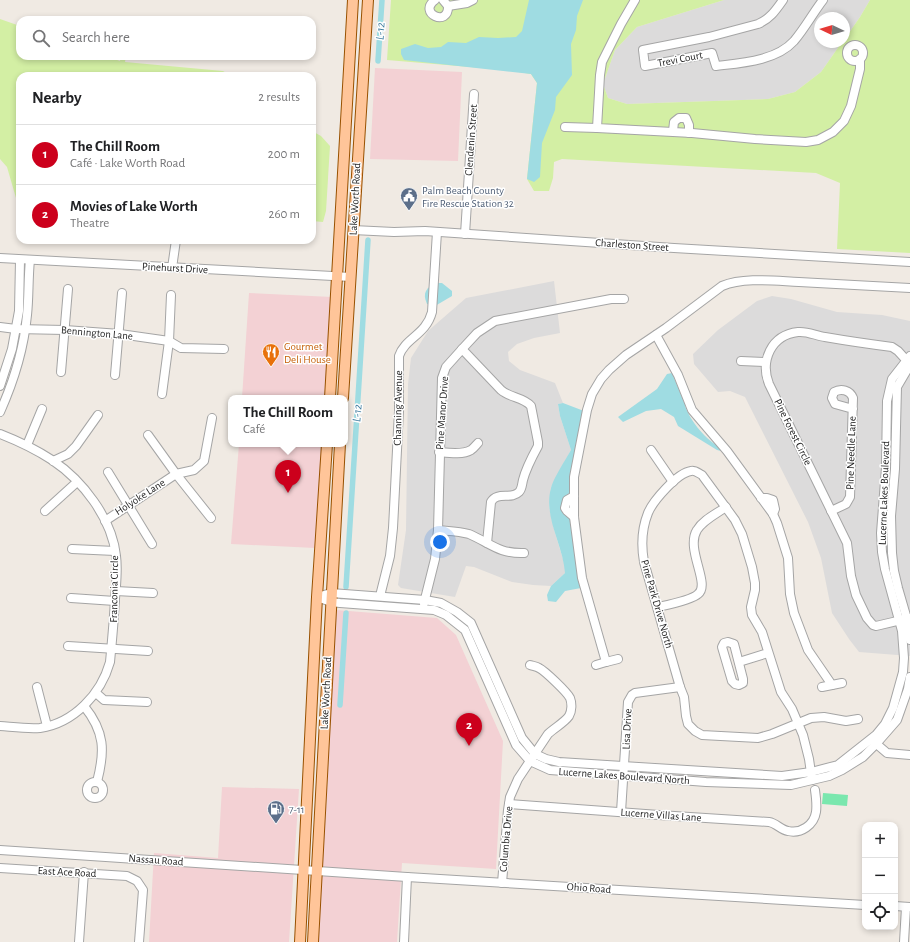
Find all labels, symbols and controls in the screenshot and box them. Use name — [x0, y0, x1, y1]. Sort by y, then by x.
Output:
north arrow — [814, 12, 850, 48]
search box — [16, 16, 316, 60]
water label: L-12 — [374, 22, 386, 40]
icon: search — [30, 27, 52, 49]
text: Search here — [62, 30, 130, 45]
street label: Trevi Court — [656, 49, 704, 69]
text: Nearby — [32, 89, 82, 106]
text: 2 results — [258, 91, 300, 104]
street label: Clendenin Street — [463, 103, 479, 176]
text: The Chill Room — [70, 139, 160, 154]
text: 1 — [43, 148, 47, 161]
text: 200 m — [268, 148, 300, 161]
text: Café · Lake Worth Road — [70, 157, 185, 170]
street label: Lake Worth Road — [348, 162, 362, 235]
place label: Palm Beach County Fire Rescue Station 32 — [422, 185, 514, 209]
public building icon: Palm Beach County Fire Rescue Station 32 — [399, 186, 419, 211]
text: Movies of Lake Worth — [70, 199, 198, 214]
text: 2 — [42, 208, 48, 221]
text: 260 m — [269, 208, 300, 221]
text: Theatre — [70, 217, 109, 230]
street label: Charleston Street — [595, 237, 670, 253]
street label: Pinehurst Drive — [142, 261, 208, 275]
street label: Bennington Lane — [61, 324, 133, 342]
place label: Gourmet Deli House — [284, 341, 331, 365]
restaurant icon: Gourmet Deli House — [261, 342, 281, 367]
street label: Channing Avenue — [392, 370, 404, 446]
street label: Pine Manor Drive — [434, 376, 450, 450]
popup — [228, 395, 348, 447]
street label: Pine Forest Circle — [772, 397, 814, 467]
water label: L-12 — [350, 404, 364, 422]
text: The Chill Room — [243, 405, 333, 420]
street label: Pine Needle Lane — [844, 416, 858, 490]
text: Café — [243, 423, 265, 436]
street label: Lucerne Lakes Boulevard — [877, 440, 891, 545]
pin: 1 — [275, 460, 301, 493]
street label: Holyoke Lane — [113, 477, 167, 517]
your location — [430, 532, 450, 552]
street label: Franconia Circle — [108, 555, 120, 623]
street label: Pine Park Drive North — [639, 558, 675, 650]
street label: Lake Worth Road — [319, 656, 333, 729]
street label: Lisa Drive — [620, 708, 634, 750]
pin: 2 — [456, 713, 482, 746]
street label: Lucerne Lakes Boulevard North — [558, 766, 690, 786]
fuel station icon: 7-11 — [266, 799, 286, 824]
place label: 7-11 — [289, 804, 305, 815]
street label: Columbia Drive — [498, 806, 514, 872]
street label: Lucerne Villas Lane — [620, 807, 702, 823]
map controls — [862, 822, 898, 930]
button: + — [862, 822, 898, 858]
street label: Nassau Road — [128, 853, 184, 867]
button: − — [862, 858, 898, 894]
street label: East Ace Road — [37, 865, 97, 879]
street label: Ohio Road — [566, 881, 612, 895]
button: locate — [862, 894, 898, 930]

